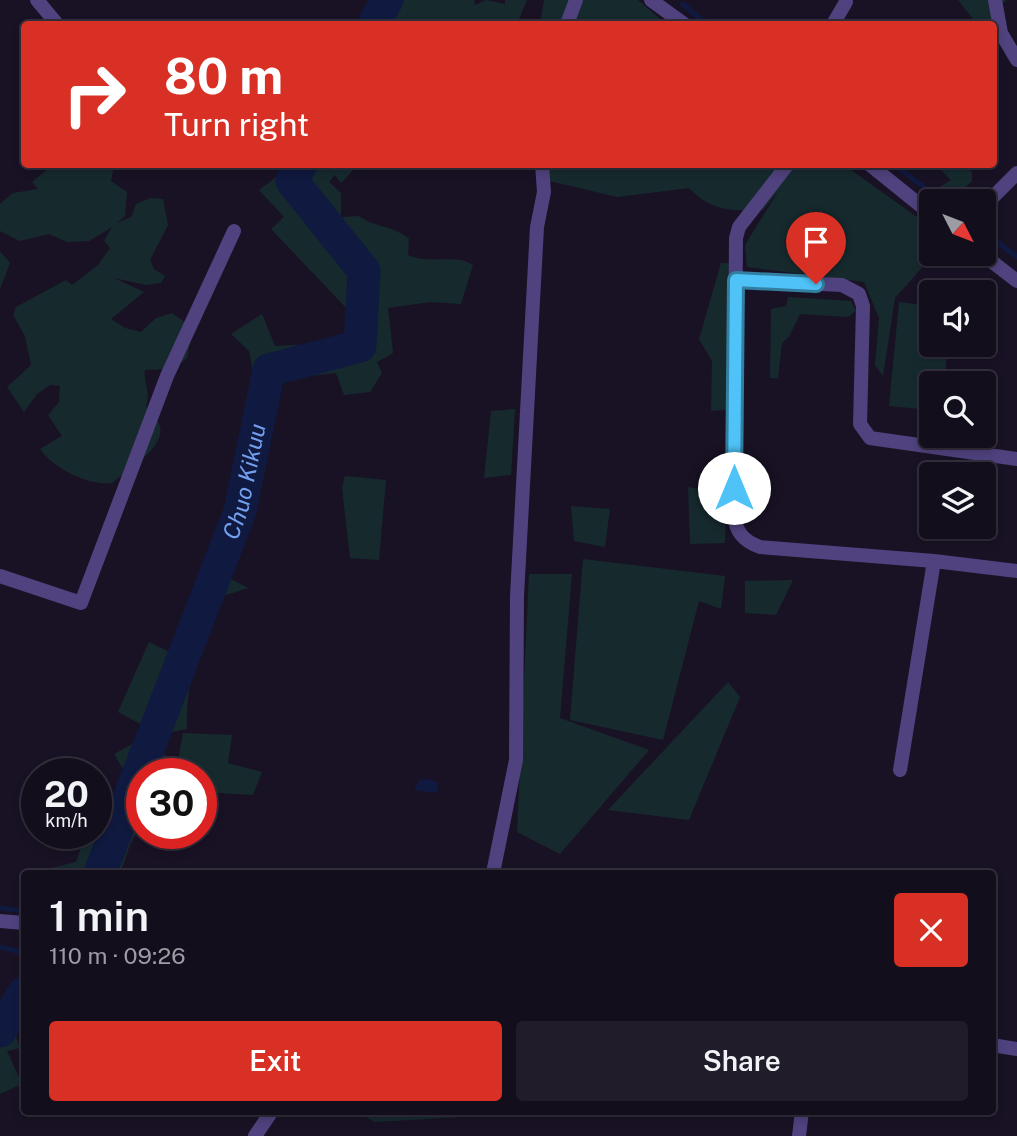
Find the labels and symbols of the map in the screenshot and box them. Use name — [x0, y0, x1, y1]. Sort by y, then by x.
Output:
north arrow — [919, 189, 996, 266]
pin — [786, 212, 846, 284]
water label: Chuo Kikuu — [216, 421, 271, 543]
position arrow — [697, 451, 771, 525]
speed limit sign: 30 — [126, 758, 217, 849]

